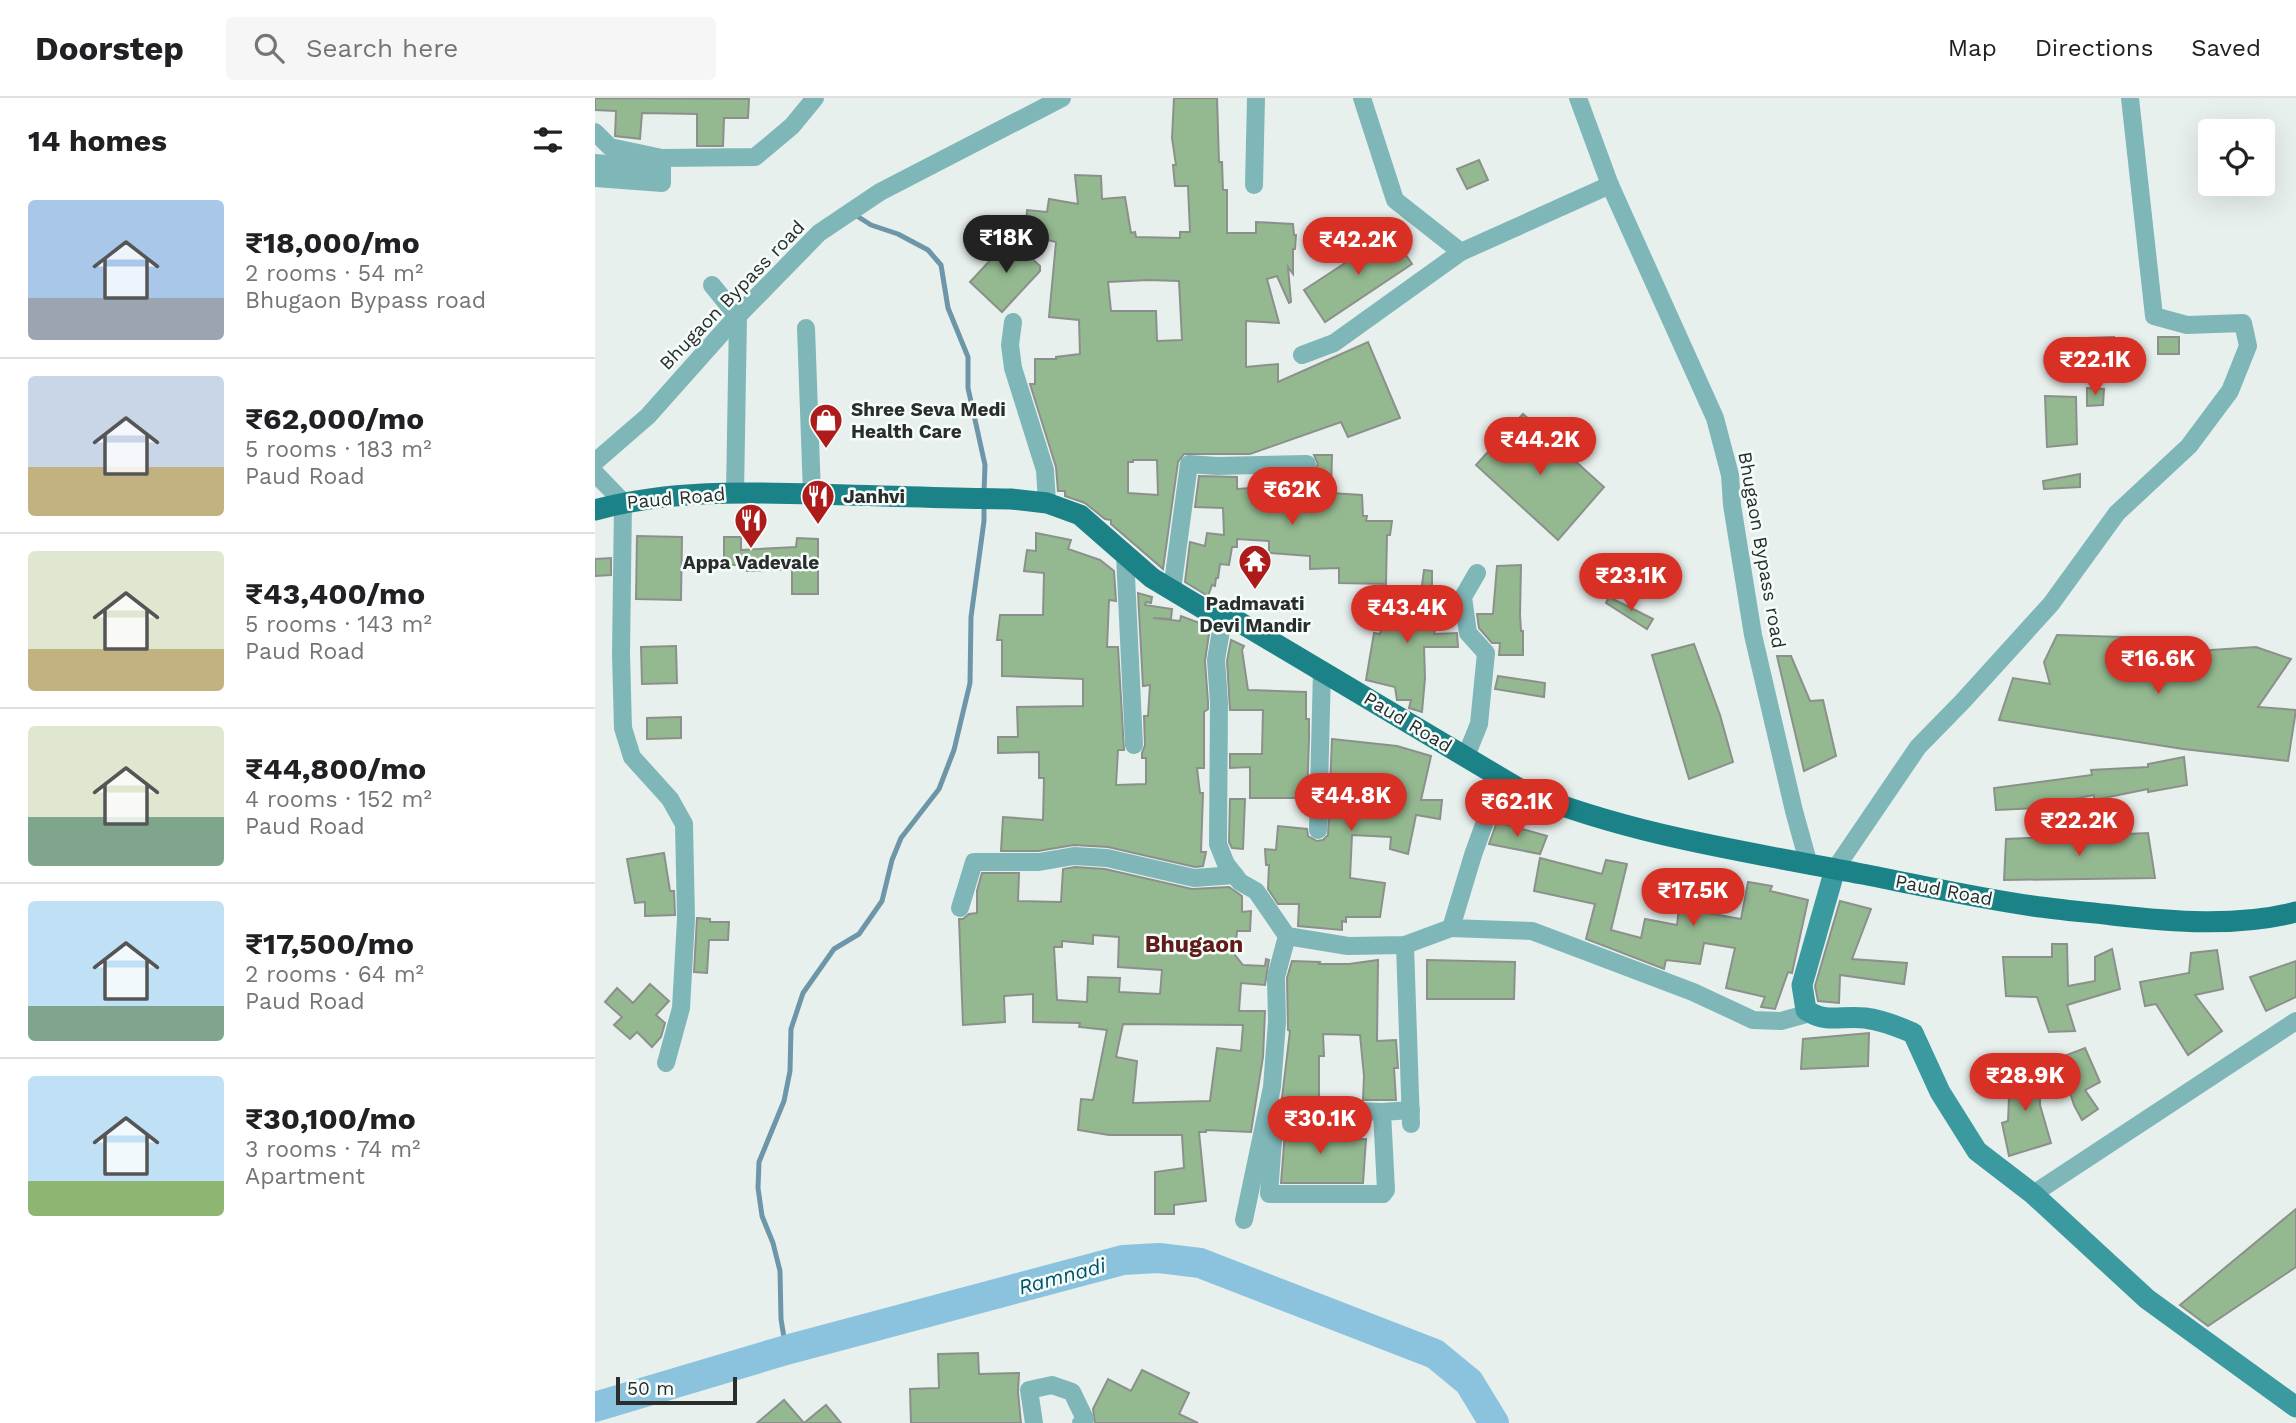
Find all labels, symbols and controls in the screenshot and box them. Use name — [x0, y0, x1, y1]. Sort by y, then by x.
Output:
search box — [226, 17, 716, 80]
text: Doorstep — [35, 29, 184, 68]
icon: search — [250, 29, 288, 67]
text: Search here — [306, 33, 458, 63]
text: Map — [1948, 34, 1997, 62]
text: Directions — [2035, 34, 2153, 62]
text: Saved — [2191, 34, 2261, 62]
map controls — [2198, 119, 2275, 196]
button: locate — [2198, 119, 2275, 196]
icon: filters — [529, 121, 567, 159]
text: 14 homes — [28, 123, 167, 158]
street label: Bhugaon Bypass road — [655, 215, 809, 375]
pin: ₹18K — [965, 216, 1047, 275]
pin: ₹42.2K — [1301, 218, 1415, 277]
text: ₹18K — [979, 224, 1033, 251]
text: ₹18,000/mo — [245, 225, 420, 260]
text: ₹42.2K — [1319, 226, 1397, 253]
icon: home — [84, 228, 168, 312]
text: 2 rooms · 54 m² — [245, 260, 423, 287]
text: Bhugaon Bypass road — [245, 287, 486, 314]
pin: ₹22.1K — [2038, 338, 2152, 397]
text: ₹22.1K — [2059, 346, 2131, 373]
place label: Shree Seva Medi Health Care — [851, 398, 1006, 443]
text: ₹62,000/mo — [245, 401, 424, 436]
shop icon: Shree Seva Medi Health Care — [807, 401, 845, 450]
icon: home — [84, 404, 168, 488]
pin: ₹44.2K — [1483, 418, 1597, 477]
text: ₹44.2K — [1500, 426, 1580, 453]
text: 5 rooms · 183 m² — [245, 436, 432, 463]
street label: Bhugaon Bypass road — [1733, 450, 1791, 650]
text: Paud Road — [245, 463, 365, 490]
pin: ₹62K — [1251, 468, 1333, 527]
text: ₹62K — [1263, 476, 1321, 503]
restaurant icon: Janhvi — [799, 477, 837, 526]
street label: Paud Road — [626, 482, 726, 514]
place label: Janhvi — [843, 485, 905, 508]
restaurant icon: Appa Vadevale — [732, 501, 770, 550]
temple icon: Padmavati Devi Mandir — [1236, 542, 1274, 591]
place label: Appa Vadevale — [683, 551, 819, 574]
pin: ₹23.1K — [1574, 554, 1688, 613]
text: ₹23.1K — [1595, 562, 1667, 589]
text: ₹43,400/mo — [245, 576, 425, 611]
icon: home — [84, 579, 168, 663]
pin: ₹43.4K — [1350, 586, 1464, 645]
place label: Padmavati Devi Mandir — [1199, 592, 1312, 637]
text: ₹43.4K — [1367, 594, 1447, 621]
text: 5 rooms · 143 m² — [245, 611, 432, 638]
pin: ₹16.6K — [2101, 636, 2215, 696]
text: Paud Road — [245, 638, 365, 665]
text: ₹16.6K — [2121, 645, 2195, 672]
street label: Paud Road — [1360, 687, 1456, 757]
text: ₹44,800/mo — [245, 751, 426, 786]
icon: home — [84, 754, 168, 838]
pin: ₹44.8K — [1294, 774, 1408, 833]
pin: ₹62.1K — [1460, 780, 1574, 839]
text: ₹44.8K — [1311, 782, 1391, 809]
text: 4 rooms · 152 m² — [245, 786, 432, 813]
text: ₹62.1K — [1481, 788, 1553, 815]
pin: ₹22.2K — [2022, 798, 2136, 858]
text: ₹22.2K — [2040, 807, 2118, 834]
text: Paud Road — [245, 813, 365, 840]
pin: ₹17.5K — [1636, 868, 1750, 928]
street label: Paud Road — [1893, 869, 1995, 911]
text: ₹17.5K — [1658, 877, 1729, 904]
text: ₹17,500/mo — [245, 926, 414, 961]
icon: home — [84, 929, 168, 1013]
district label: Bhugaon — [1145, 931, 1243, 958]
text: 2 rooms · 64 m² — [245, 961, 424, 988]
text: Paud Road — [245, 988, 365, 1015]
pin: ₹28.9K — [1968, 1054, 2082, 1113]
text: ₹28.9K — [1986, 1062, 2064, 1089]
pin: ₹30.1K — [1263, 1096, 1377, 1156]
text: ₹30,100/mo — [245, 1101, 416, 1136]
icon: home — [84, 1104, 168, 1188]
text: ₹30.1K — [1284, 1105, 1356, 1132]
text: 3 rooms · 74 m² — [245, 1136, 420, 1163]
text: Apartment — [245, 1163, 365, 1190]
water label: Ramnadi — [1016, 1252, 1109, 1300]
scale bar — [616, 1374, 737, 1406]
text: 50 m — [627, 1377, 674, 1400]

